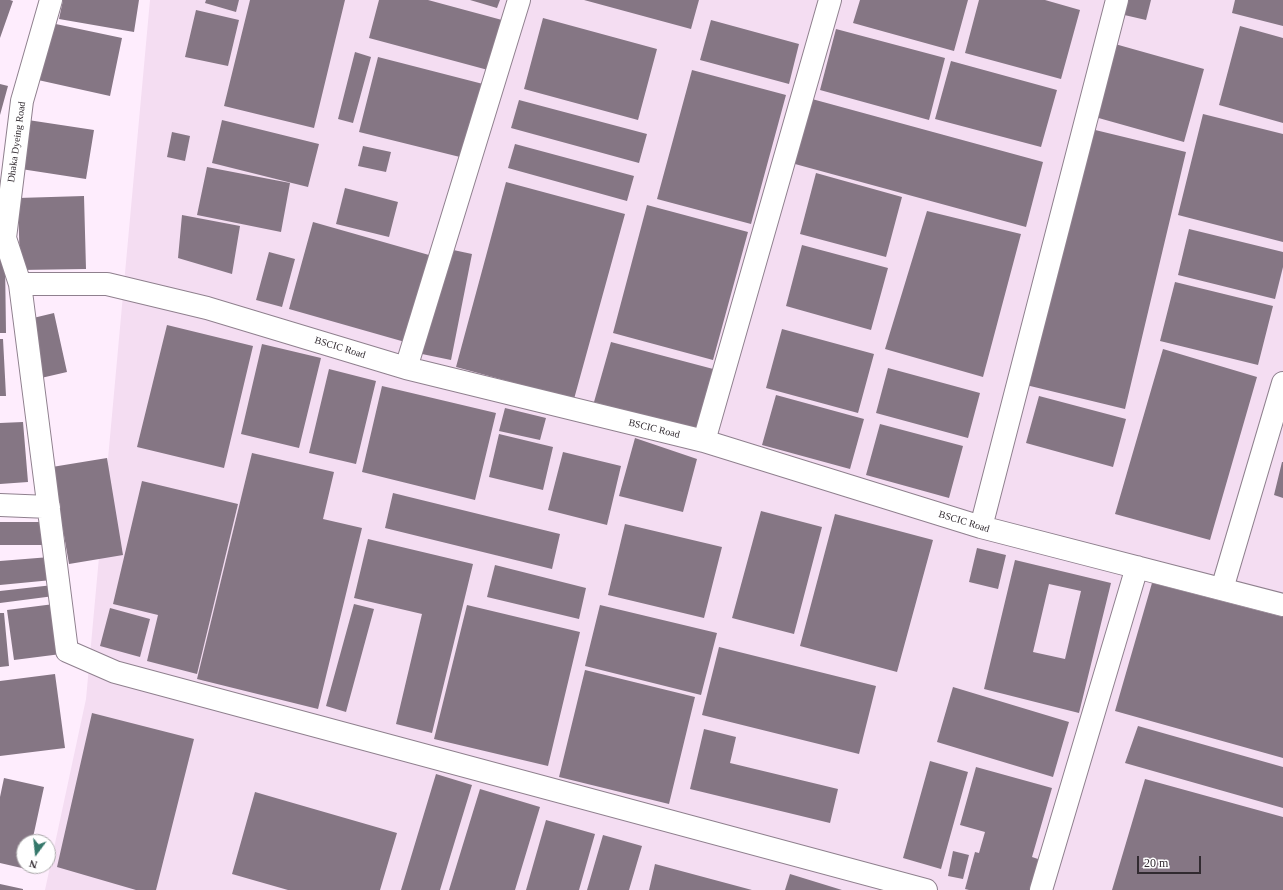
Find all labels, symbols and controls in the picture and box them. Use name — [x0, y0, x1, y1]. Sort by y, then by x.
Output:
street label: Dhaka Dyeing Road — [5, 96, 29, 188]
street label: BSCIC Road — [312, 334, 368, 362]
street label: BSCIC Road — [626, 417, 682, 441]
street label: BSCIC Road — [936, 508, 992, 536]
north arrow — [16, 834, 56, 874]
scale bar — [1139, 848, 1203, 874]
text: 20 m — [1144, 856, 1168, 870]
text: N — [28, 858, 39, 871]

